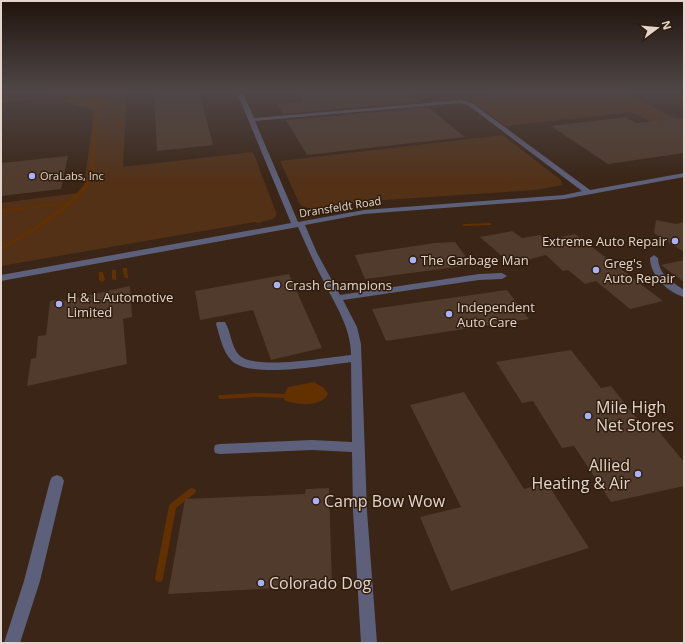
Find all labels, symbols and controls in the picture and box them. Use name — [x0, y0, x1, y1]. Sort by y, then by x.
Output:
north arrow — [637, 8, 677, 48]
text: N — [659, 19, 676, 31]
place label: OraLabs, Inc — [40, 168, 104, 183]
marker: OraLabs, Inc — [27, 171, 37, 181]
street label: Dransfeldt Road — [298, 193, 382, 220]
place label: Extreme Auto Repair — [542, 232, 668, 250]
marker: Extreme Auto Repair — [670, 236, 680, 246]
place label: The Garbage Man — [421, 251, 529, 269]
place label: Greg's Auto Repair — [604, 254, 676, 287]
marker: The Garbage Man — [408, 255, 418, 265]
marker: Greg's Auto Repair — [591, 265, 601, 275]
place label: Crash Champions — [285, 276, 392, 294]
marker: Crash Champions — [272, 280, 282, 290]
place label: H & L Automotive Limited — [67, 288, 173, 321]
place label: Independent Auto Care — [457, 298, 535, 331]
marker: H & L Automotive Limited — [54, 299, 64, 309]
marker: Independent Auto Care — [444, 309, 454, 319]
place label: Mile High Net Stores — [596, 396, 674, 436]
marker: Mile High Net Stores — [583, 411, 593, 421]
place label: Allied Heating & Air — [531, 454, 630, 494]
marker: Allied Heating & Air — [633, 469, 643, 479]
place label: Camp Bow Wow — [324, 490, 446, 512]
marker: Camp Bow Wow — [311, 496, 321, 506]
place label: Colorado Dog — [269, 572, 372, 594]
marker: Colorado Dog — [256, 578, 266, 588]

